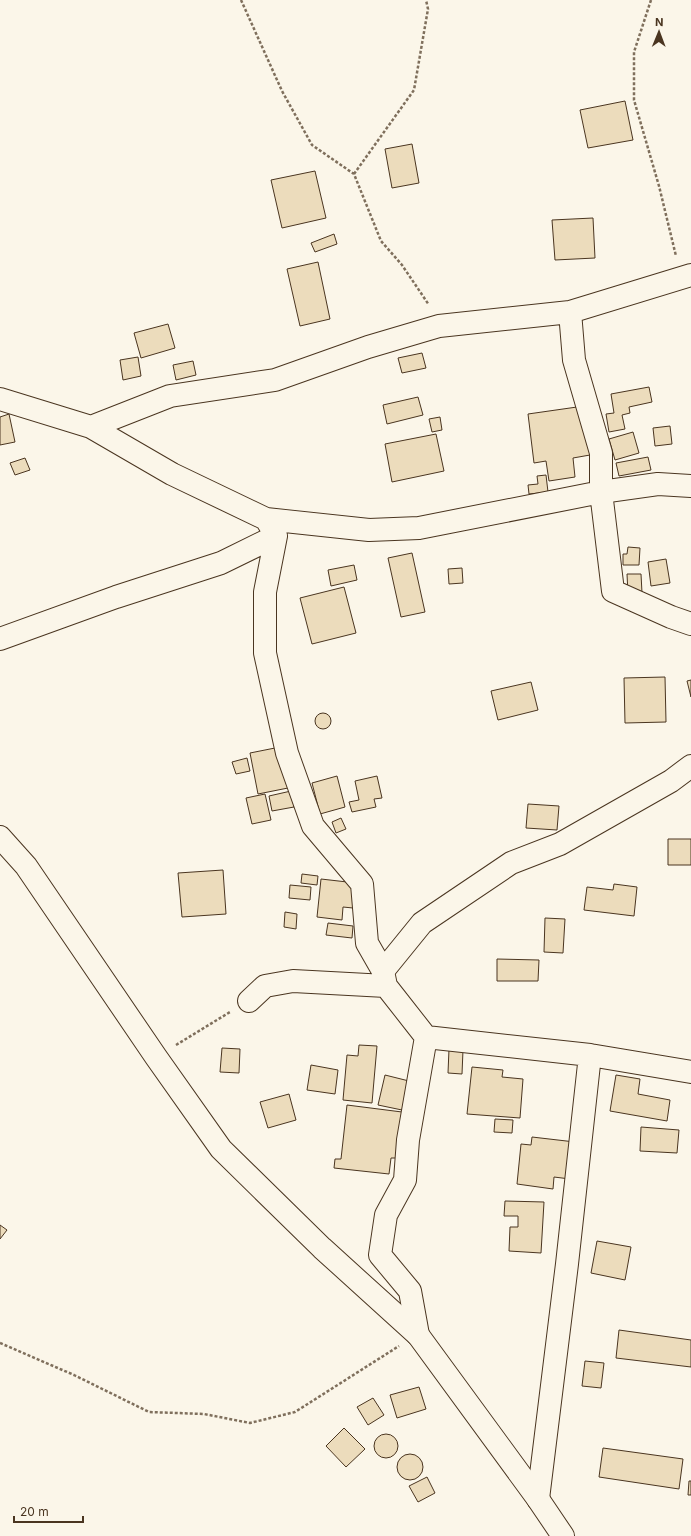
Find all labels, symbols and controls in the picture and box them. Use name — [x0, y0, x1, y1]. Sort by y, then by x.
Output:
north arrow — [639, 12, 679, 52]
text: N — [655, 15, 663, 29]
scale bar — [14, 1498, 83, 1524]
text: 20 m — [20, 1504, 49, 1519]

